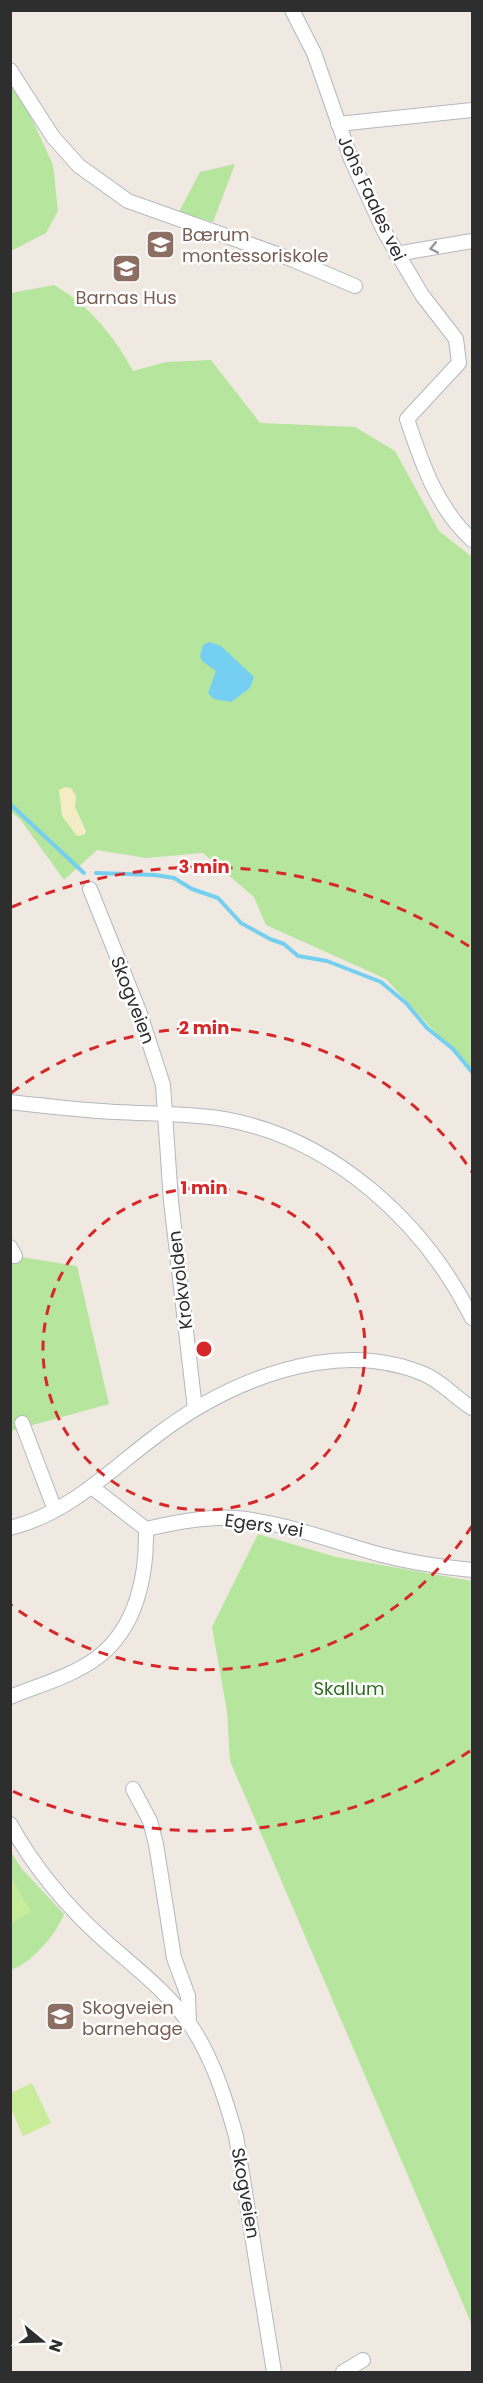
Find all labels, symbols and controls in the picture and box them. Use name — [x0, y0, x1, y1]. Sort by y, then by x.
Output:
street label: Johs Faales vei — [332, 131, 412, 265]
place label: Bærum montessoriskole — [182, 222, 329, 268]
school or university icon: Bærum montessoriskole — [145, 228, 177, 260]
one-way arrow — [430, 241, 440, 254]
school or university icon: Barnas Hus — [110, 252, 142, 284]
place label: Barnas Hus — [75, 285, 177, 310]
text: 3 min — [178, 854, 230, 879]
street label: Skogveien — [105, 953, 161, 1047]
text: 2 min — [179, 1015, 229, 1040]
text: 1 min — [180, 1175, 228, 1200]
street label: Krokvolden — [162, 1229, 198, 1331]
centre of rings — [194, 1339, 214, 1359]
street label: Egers vei — [223, 1507, 305, 1543]
park label: Skallum — [314, 1676, 384, 1701]
place label: Skogveien barnehage — [82, 1995, 183, 2041]
school or university icon: Skogveien barnehage — [45, 2001, 77, 2033]
street label: Skogveien — [226, 2146, 266, 2240]
north arrow — [12, 2311, 72, 2371]
text: N — [43, 2336, 69, 2355]

